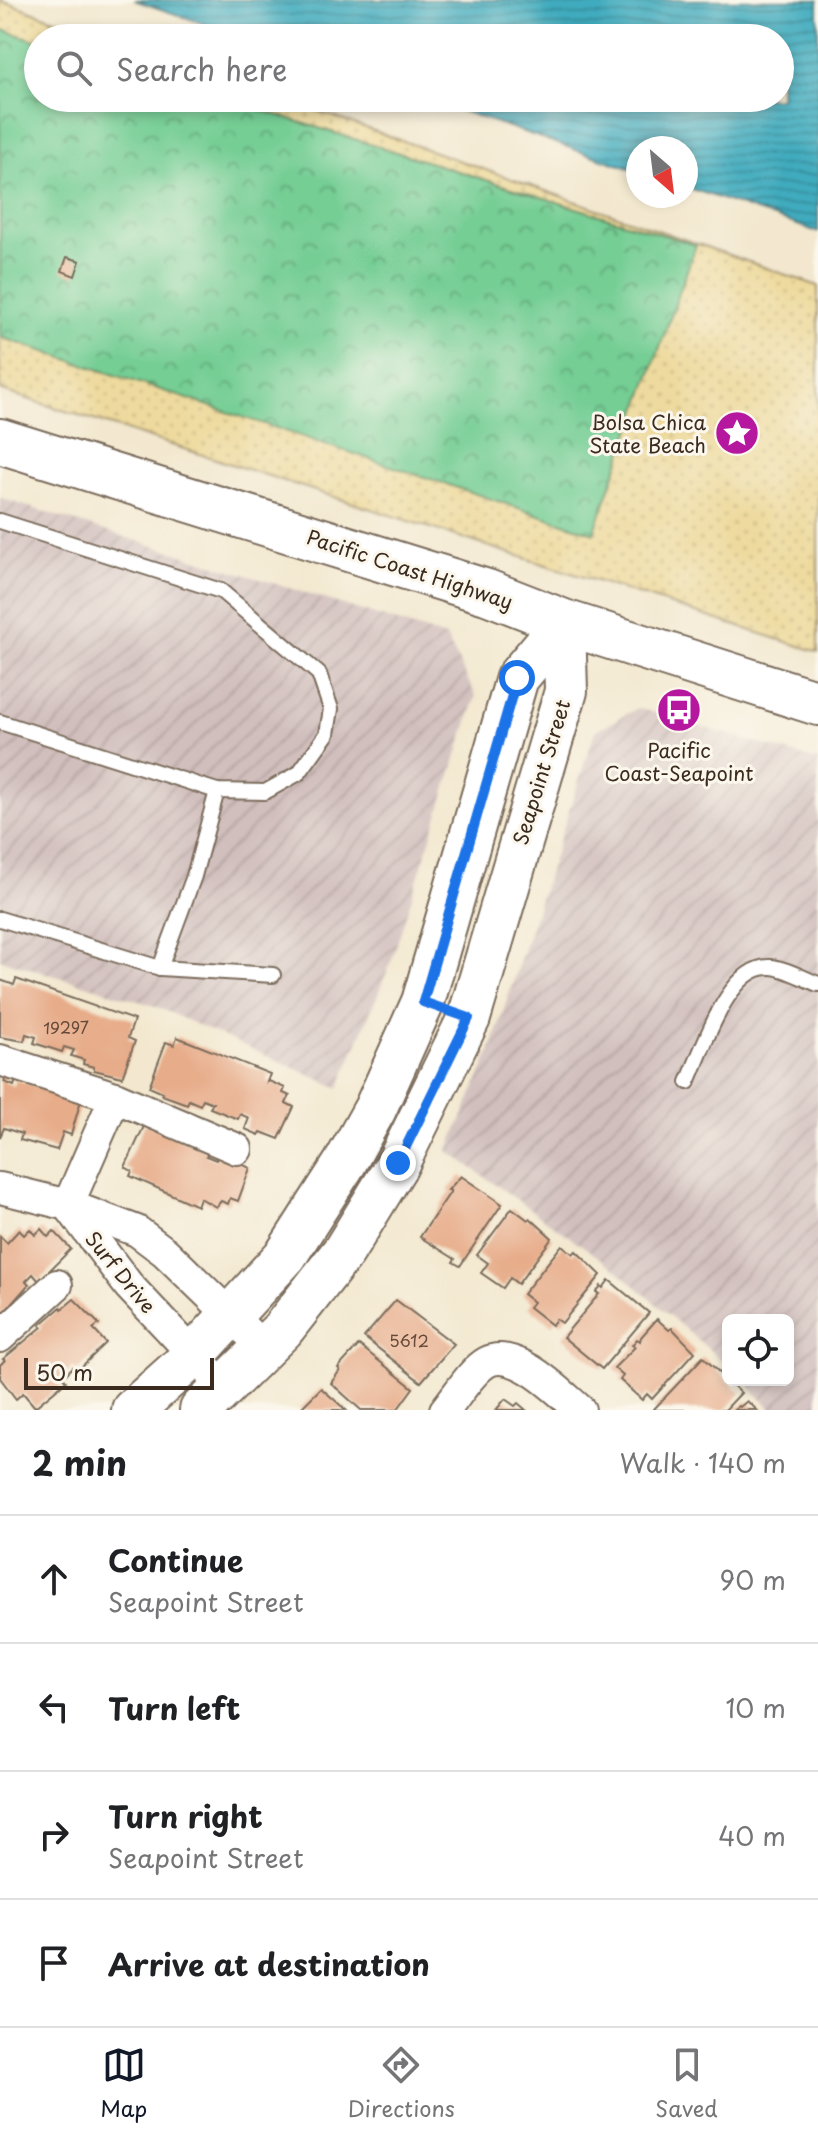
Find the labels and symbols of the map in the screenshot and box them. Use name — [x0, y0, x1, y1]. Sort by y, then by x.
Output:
north arrow — [626, 136, 698, 208]
place label: Bolsa Chica State Beach — [589, 407, 706, 460]
place icon: Bolsa Chica State Beach — [713, 409, 761, 457]
street label: Pacific Coast Highway — [303, 522, 517, 616]
route start — [499, 660, 535, 696]
bus stop icon: Pacific Coast-Seapoint — [655, 686, 703, 734]
street label: Seapoint Street — [505, 696, 577, 848]
place label: Pacific Coast-Seapoint — [604, 735, 754, 788]
house number: 19297 — [43, 1015, 89, 1039]
route end — [380, 1145, 416, 1181]
street label: Surf Drive — [79, 1225, 163, 1319]
house number: 5612 — [389, 1328, 429, 1352]
scale bar — [24, 1354, 214, 1390]

